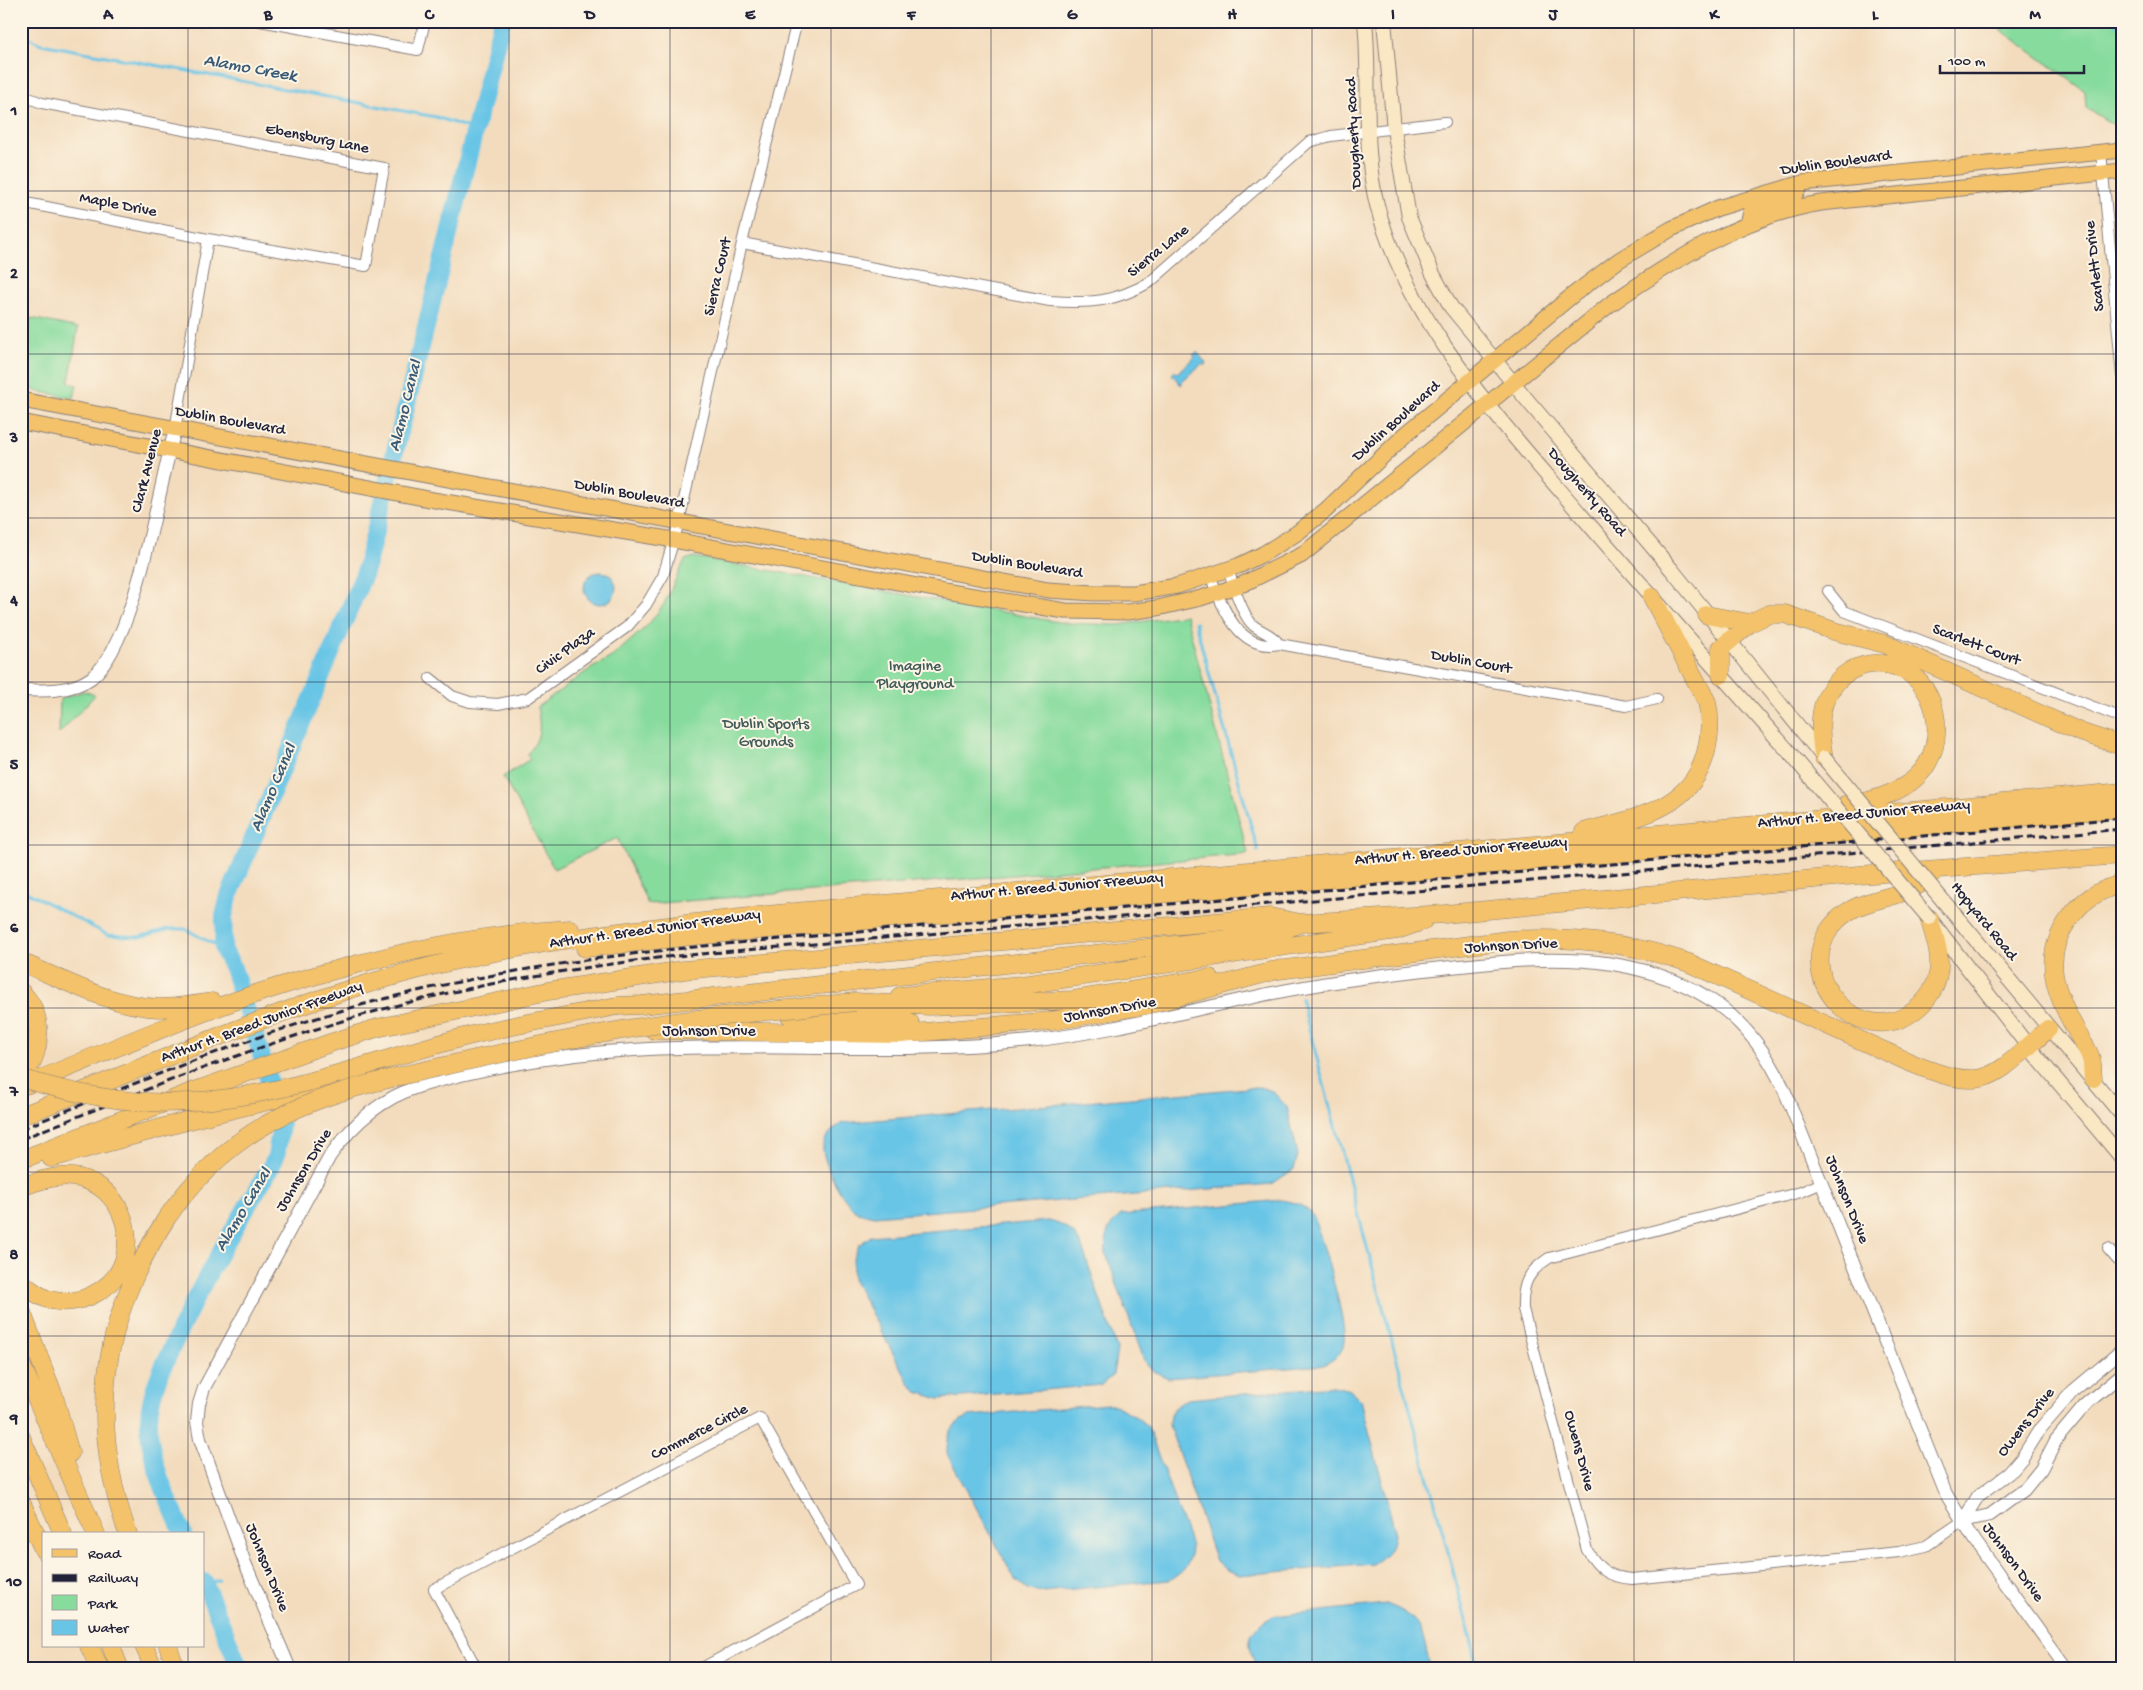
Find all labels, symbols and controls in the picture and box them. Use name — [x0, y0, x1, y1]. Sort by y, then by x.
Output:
text: A — [102, 7, 114, 26]
text: B — [263, 7, 273, 26]
text: C — [424, 7, 435, 26]
text: D — [583, 7, 596, 26]
text: E — [745, 7, 756, 26]
text: F — [906, 7, 917, 26]
text: G — [1067, 7, 1078, 26]
text: H — [1227, 7, 1237, 26]
text: I — [1391, 7, 1395, 26]
text: J — [1548, 7, 1559, 26]
text: K — [1709, 7, 1721, 26]
text: L — [1872, 7, 1879, 26]
text: M — [2029, 7, 2041, 26]
scale bar — [1940, 42, 2084, 74]
water label: Alamo Creek — [202, 51, 300, 88]
text: 100 m — [1947, 53, 1986, 71]
street label: Dougherty Road — [1343, 75, 1367, 190]
text: 1 — [10, 103, 17, 122]
street label: Ebensburg Lane — [264, 121, 371, 160]
street label: Dublin Boulevard — [1778, 147, 1894, 181]
street label: Maple Drive — [78, 189, 159, 223]
street label: Scarlett Drive — [2082, 219, 2110, 312]
street label: Sierra Lane — [1124, 221, 1194, 283]
street label: Sierra Court — [701, 235, 738, 318]
text: 2 — [10, 266, 18, 285]
water label: Alamo Canal — [385, 357, 428, 454]
street label: Dublin Boulevard — [1348, 377, 1446, 467]
street label: Dublin Boulevard — [172, 403, 288, 441]
street label: Clark Avenue — [128, 426, 168, 515]
text: 3 — [9, 430, 18, 449]
street label: Dougherty Road — [1542, 444, 1631, 542]
street label: Dublin Boulevard — [571, 476, 687, 514]
street label: Dublin Boulevard — [969, 548, 1085, 584]
text: 4 — [9, 593, 18, 612]
street label: Scarlett Court — [1929, 621, 2024, 672]
street label: Civic Plaza — [532, 623, 600, 680]
street label: Dublin Court — [1428, 646, 1514, 680]
park label: Imagine Playground — [876, 658, 955, 695]
park label: Dublin Sports Grounds — [722, 716, 810, 753]
water label: Alamo Canal — [246, 740, 302, 835]
text: 5 — [10, 757, 19, 776]
street label: Arthur H. Breed Junior Freeway — [1757, 796, 1971, 834]
street label: Arthur H. Breed Junior Freeway — [1354, 833, 1568, 871]
street label: Arthur H. Breed Junior Freeway — [950, 869, 1164, 907]
street label: Hopyard Road — [1945, 879, 2022, 966]
street label: Arthur H. Breed Junior Freeway — [548, 906, 762, 954]
text: 6 — [10, 920, 19, 939]
street label: Johnson Drive — [1464, 935, 1559, 959]
street label: Arthur H. Breed Junior Freeway — [159, 978, 365, 1068]
street label: Johnson Drive — [1062, 993, 1158, 1028]
street label: Johnson Drive — [662, 1023, 756, 1042]
text: 7 — [9, 1084, 19, 1103]
street label: Johnson Drive — [273, 1125, 338, 1216]
street label: Johnson Drive — [1820, 1153, 1873, 1248]
water label: Alamo Canal — [211, 1164, 278, 1255]
text: 8 — [10, 1247, 19, 1266]
street label: Owens Drive — [1994, 1384, 2060, 1461]
street label: Commerce Circle — [648, 1400, 752, 1466]
street label: Owens Drive — [1558, 1409, 1598, 1494]
text: 9 — [9, 1411, 18, 1430]
street label: Johnson Drive — [1977, 1520, 2048, 1607]
street label: Johnson Drive — [240, 1521, 293, 1616]
legend — [42, 1532, 205, 1648]
text: Road — [88, 1546, 122, 1564]
text: Railway — [88, 1570, 139, 1588]
text: 10 — [5, 1574, 22, 1593]
text: Park — [87, 1596, 118, 1614]
text: Water — [88, 1620, 130, 1638]

